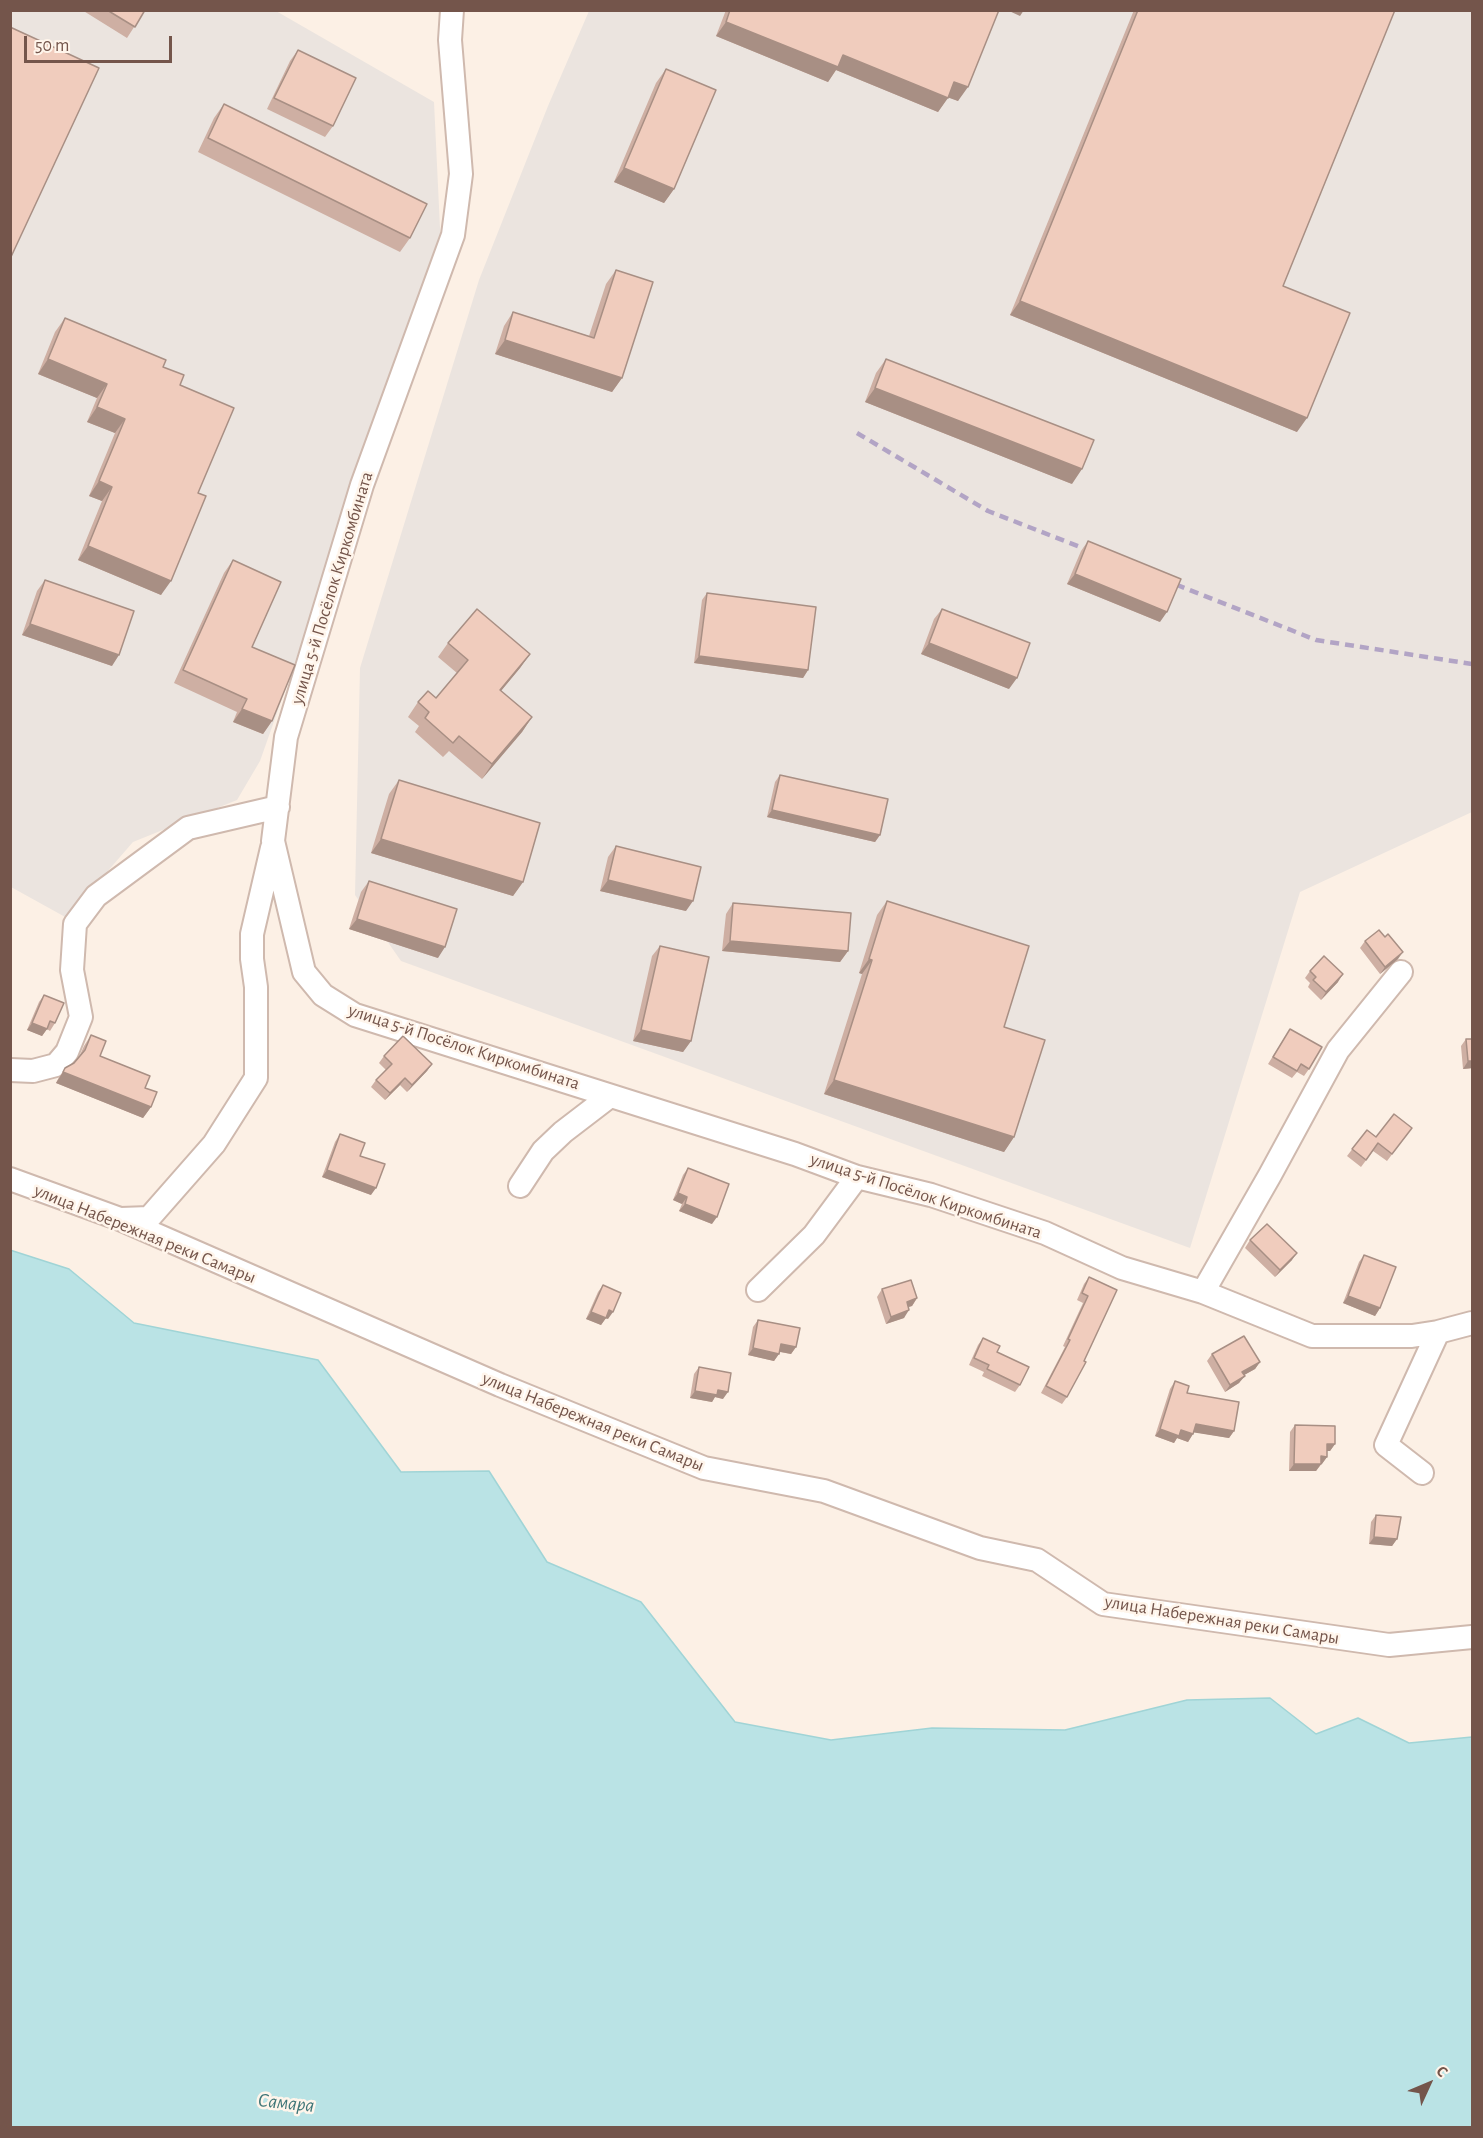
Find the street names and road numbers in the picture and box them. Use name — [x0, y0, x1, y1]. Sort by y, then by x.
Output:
street label: улица 5-й Посёлок Киркомбината — [286, 469, 378, 707]
street label: улица 5-й Посёлок Киркомбината — [346, 999, 582, 1095]
street label: улица 5-й Посёлок Киркомбината — [808, 1148, 1044, 1244]
street label: улица Набережная реки Самары — [31, 1180, 259, 1288]
street label: улица Набережная реки Самары — [479, 1368, 707, 1476]
street label: улица Набережная реки Самары — [1103, 1591, 1341, 1649]

